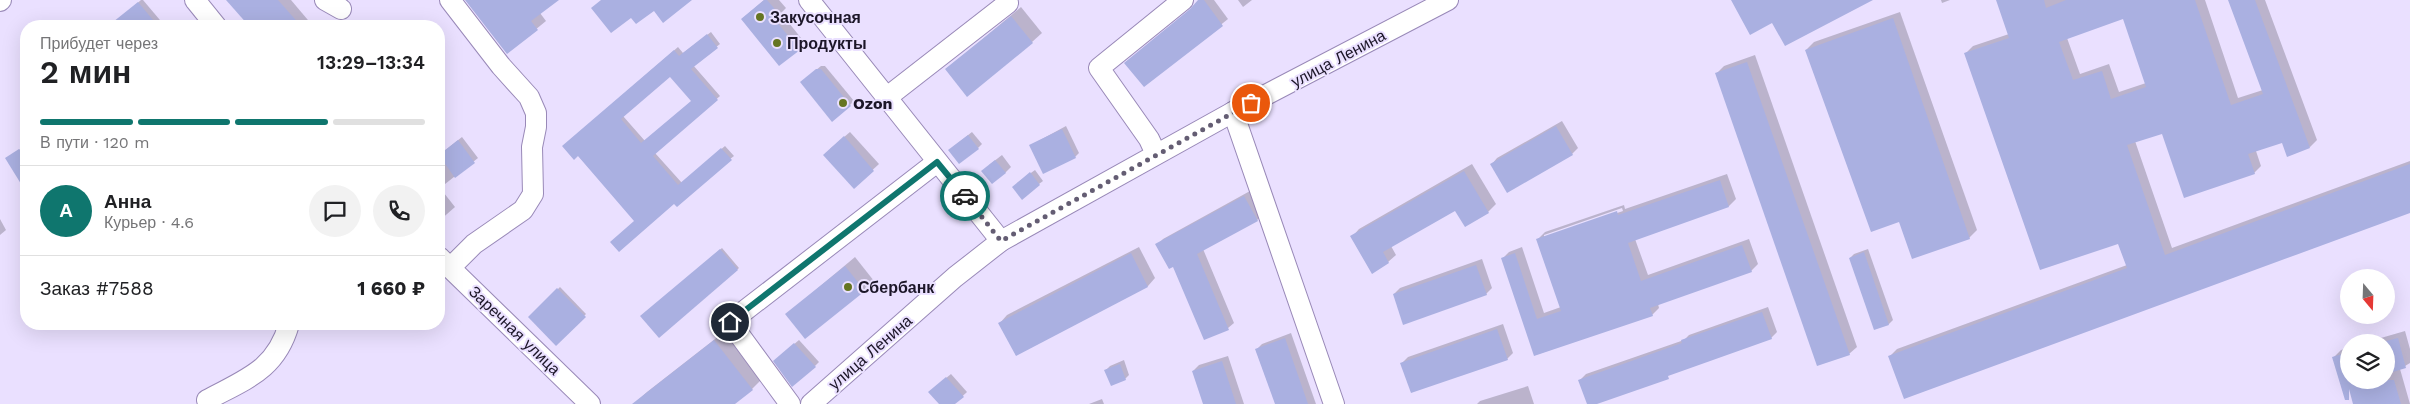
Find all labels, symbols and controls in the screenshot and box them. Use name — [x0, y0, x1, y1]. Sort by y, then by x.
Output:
place label: Закусочная — [770, 8, 861, 27]
marker: Закусочная — [754, 11, 766, 23]
street label: улица Ленина — [1288, 26, 1389, 91]
text: Прибудет через — [40, 34, 158, 53]
place label: Продукты — [787, 34, 867, 53]
marker: Продукты — [771, 37, 783, 49]
text: 13:29–13:34 — [317, 51, 425, 74]
text: 2 мин — [40, 53, 131, 91]
pin — [1230, 82, 1272, 124]
icon: bag — [1237, 89, 1265, 117]
place label: Ozon — [853, 94, 892, 113]
marker: Ozon — [837, 97, 849, 109]
text: В пути · 120 m — [40, 133, 150, 152]
courier — [940, 171, 990, 221]
icon: car — [951, 182, 979, 210]
button: chat — [309, 185, 361, 237]
button: phone — [373, 185, 425, 237]
text: Анна — [104, 190, 151, 213]
text: А — [59, 199, 73, 222]
text: Курьер · 4.6 — [104, 213, 194, 232]
north arrow — [2340, 269, 2395, 324]
map controls — [2340, 269, 2395, 389]
text: Заказ #7588 — [40, 277, 154, 300]
text: 1 660 ₽ — [357, 277, 425, 300]
place label: Сбербанк — [858, 278, 935, 297]
marker: Сбербанк — [842, 281, 854, 293]
street label: Заречная улица — [465, 282, 564, 379]
pin — [709, 301, 751, 343]
icon: home — [716, 308, 744, 336]
street label: улица Ленина — [825, 311, 916, 394]
button: layers — [2340, 334, 2395, 389]

